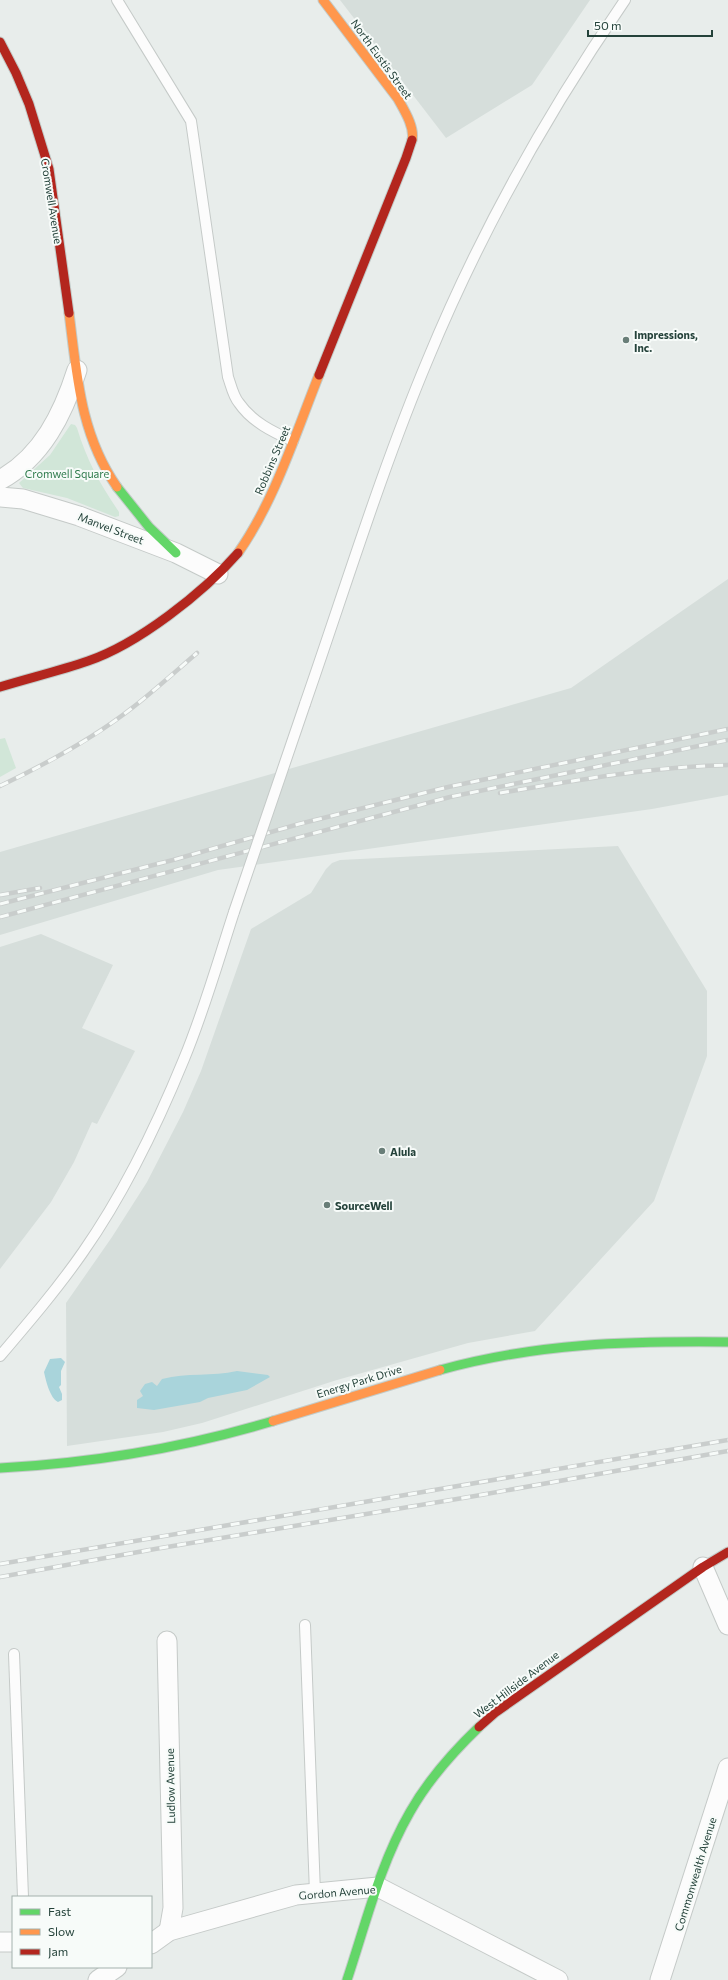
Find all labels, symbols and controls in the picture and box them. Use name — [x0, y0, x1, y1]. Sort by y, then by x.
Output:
scale bar — [588, 12, 712, 38]
street label: North Eustis Street — [349, 17, 416, 102]
text: 50 m — [594, 18, 622, 32]
street label: Cromwell Avenue — [39, 157, 65, 245]
place label: Impressions, Inc. — [634, 328, 698, 354]
marker: Impressions, Inc. — [621, 335, 631, 345]
street label: Robbins Street — [252, 423, 293, 497]
park label: Cromwell Square — [25, 467, 110, 480]
street label: Manvel Street — [76, 509, 146, 547]
place label: Alula — [390, 1145, 416, 1158]
marker: Alula — [377, 1146, 387, 1156]
place label: SourceWell — [335, 1199, 393, 1212]
marker: SourceWell — [322, 1200, 332, 1210]
street label: Energy Park Drive — [315, 1362, 403, 1400]
street label: West Hillside Avenue — [471, 1648, 561, 1720]
street label: Ludlow Avenue — [163, 1748, 177, 1824]
street label: Commonwealth Avenue — [671, 1815, 719, 1933]
street label: Gordon Avenue — [298, 1882, 376, 1902]
legend — [12, 1896, 152, 1968]
text: Fast — [48, 1904, 71, 1918]
text: Slow — [48, 1924, 75, 1938]
text: Jam — [48, 1944, 68, 1959]

